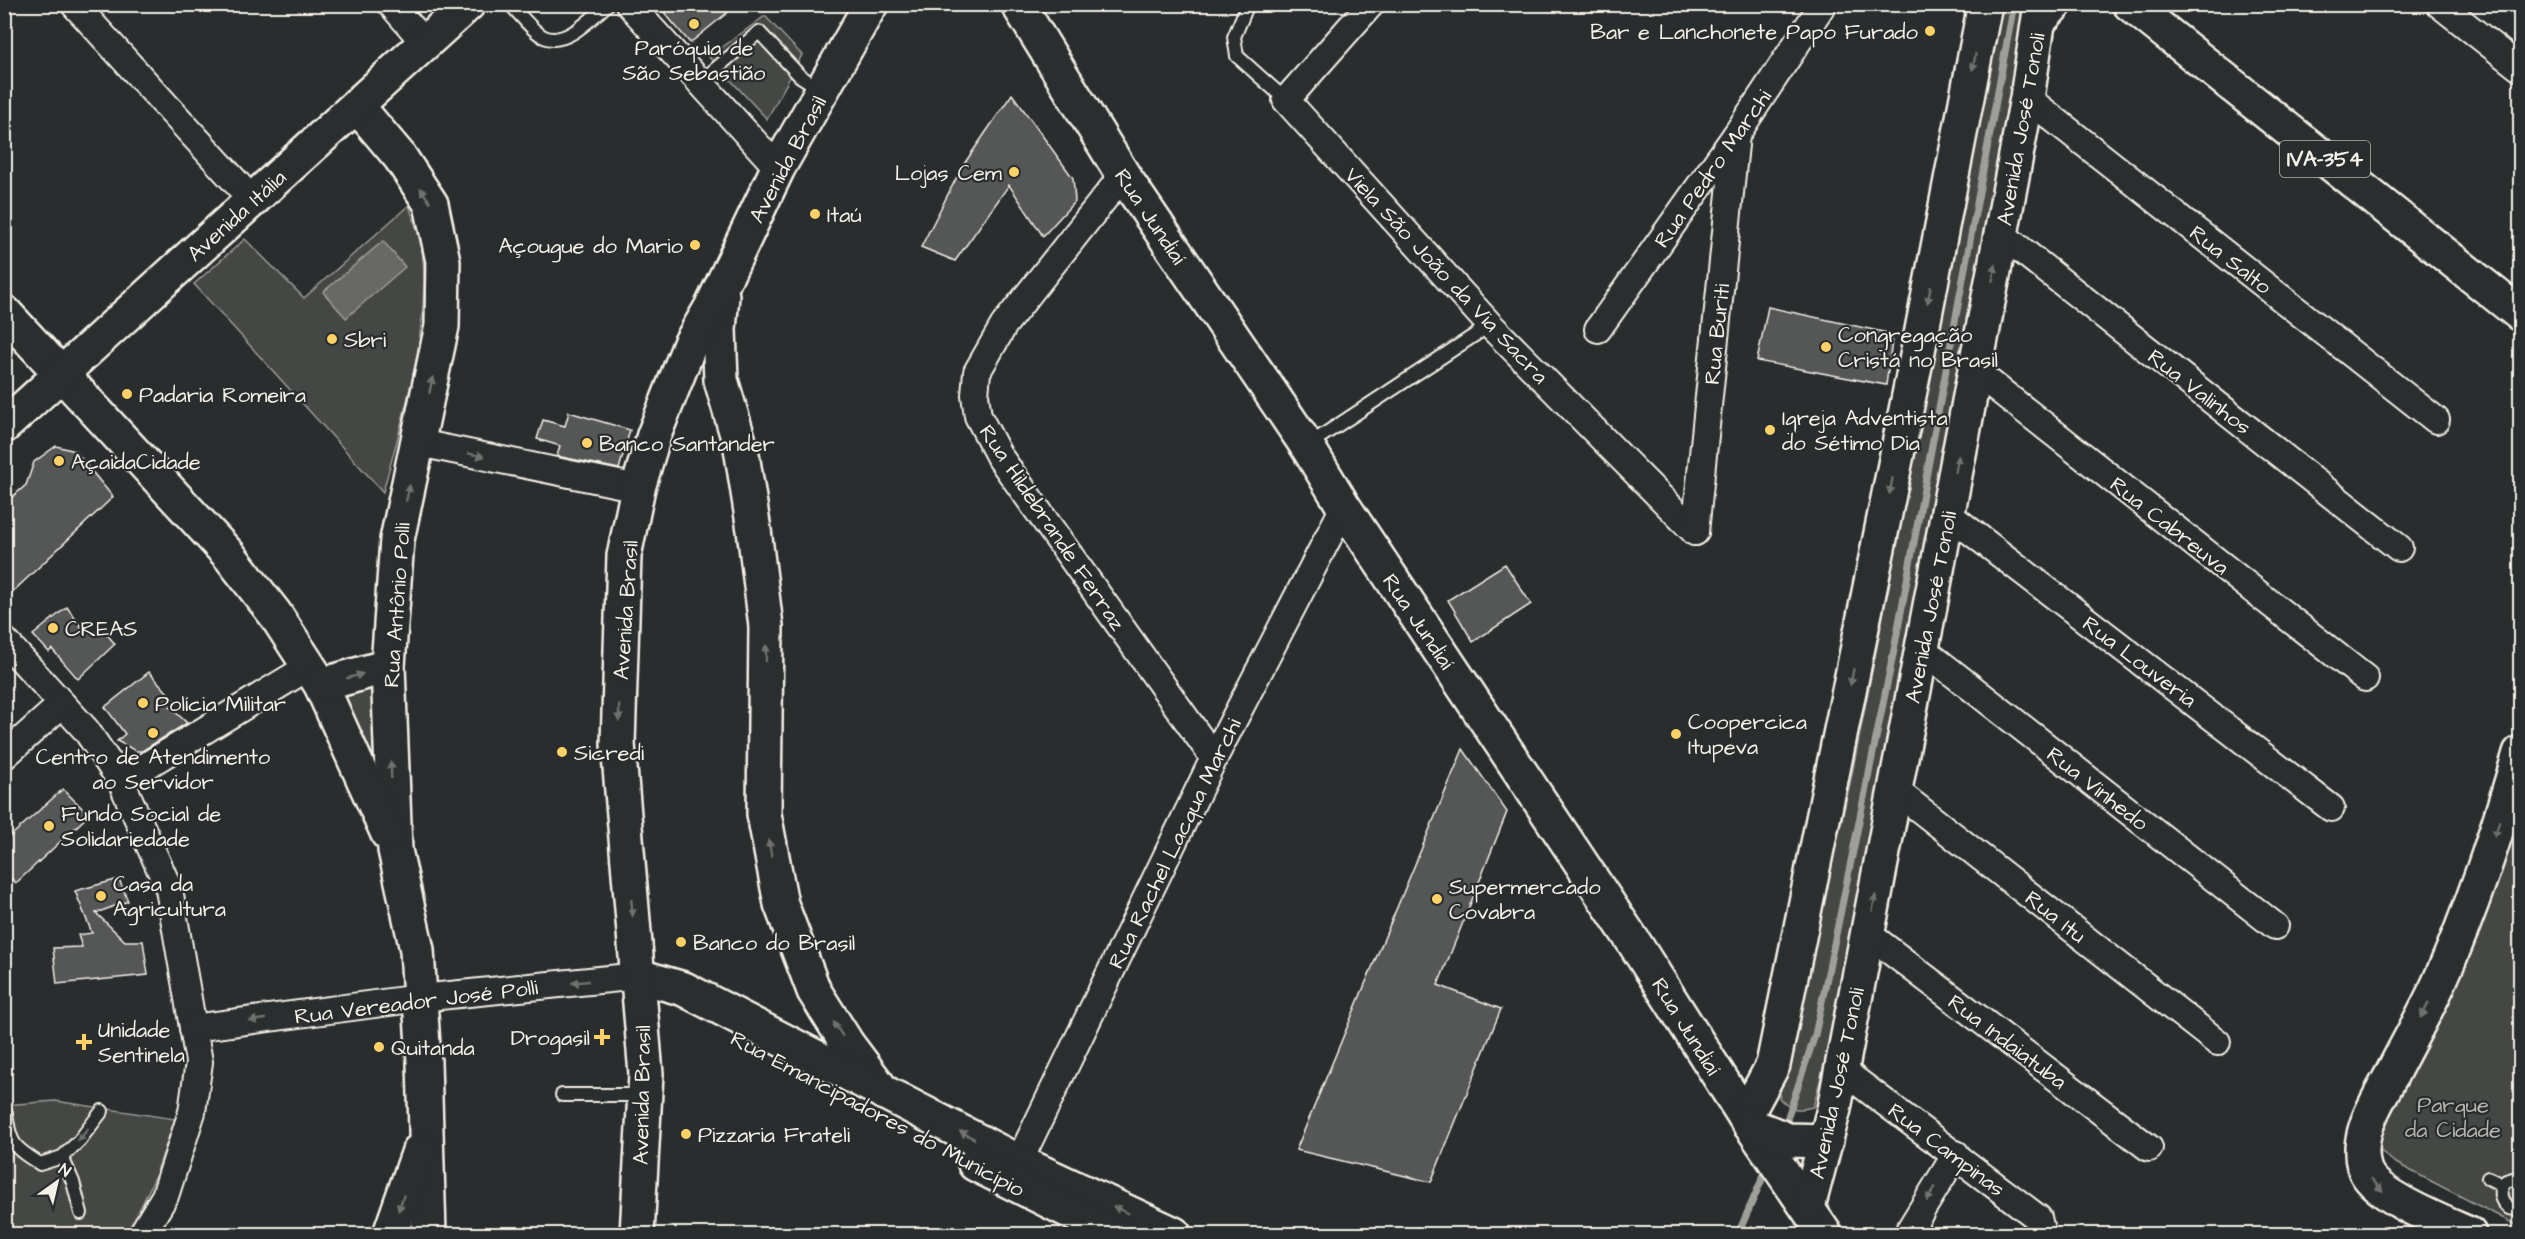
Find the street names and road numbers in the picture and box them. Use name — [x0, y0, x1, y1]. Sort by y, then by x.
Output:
street label: Avenida José Tonoli — [1989, 31, 2054, 228]
street label: Rua Pedro Marchi — [1647, 83, 1780, 254]
street label: Avenida Brasil — [742, 91, 835, 229]
road number: IVA-354 — [2280, 141, 2370, 177]
street label: Viela São João da Via Sacra — [1337, 161, 1555, 391]
street label: Avenida Itália — [180, 163, 294, 269]
street label: Rua Jundiaí — [1106, 163, 1194, 272]
street label: Rua Salto — [2182, 218, 2278, 303]
street label: Rua Buriti — [1697, 282, 1738, 386]
street label: Rua Valinhos — [2141, 342, 2257, 443]
street label: Rua Hildebrande Ferraz — [971, 419, 1132, 637]
street label: Rua Cabreuva — [2103, 470, 2235, 583]
street label: Avenida José Tonoli — [1898, 509, 1965, 706]
street label: Rua Antônio Polli — [376, 522, 419, 689]
street label: Avenida Brasil — [606, 539, 647, 681]
street label: Rua Jundiaí — [1374, 568, 1462, 677]
street label: Rua Louveria — [2076, 609, 2203, 715]
street label: Rua Rachel Lacqua Marchi — [1101, 713, 1250, 974]
street label: Rua Vinhedo — [2040, 740, 2155, 839]
street label: Rua Itu — [2018, 883, 2092, 951]
street label: Rua Vereador José Polli — [293, 972, 540, 1033]
street label: Rua Jundiaí — [1643, 972, 1728, 1082]
street label: Avenida José Tonoli — [1802, 985, 1873, 1182]
street label: Rua Indaiatuba — [1941, 987, 2073, 1097]
street label: Rua Emancipadores do Município — [725, 1023, 1030, 1205]
street label: Avenida Brasil — [626, 1025, 659, 1165]
street label: Rua Campinas — [1881, 1096, 2011, 1205]

